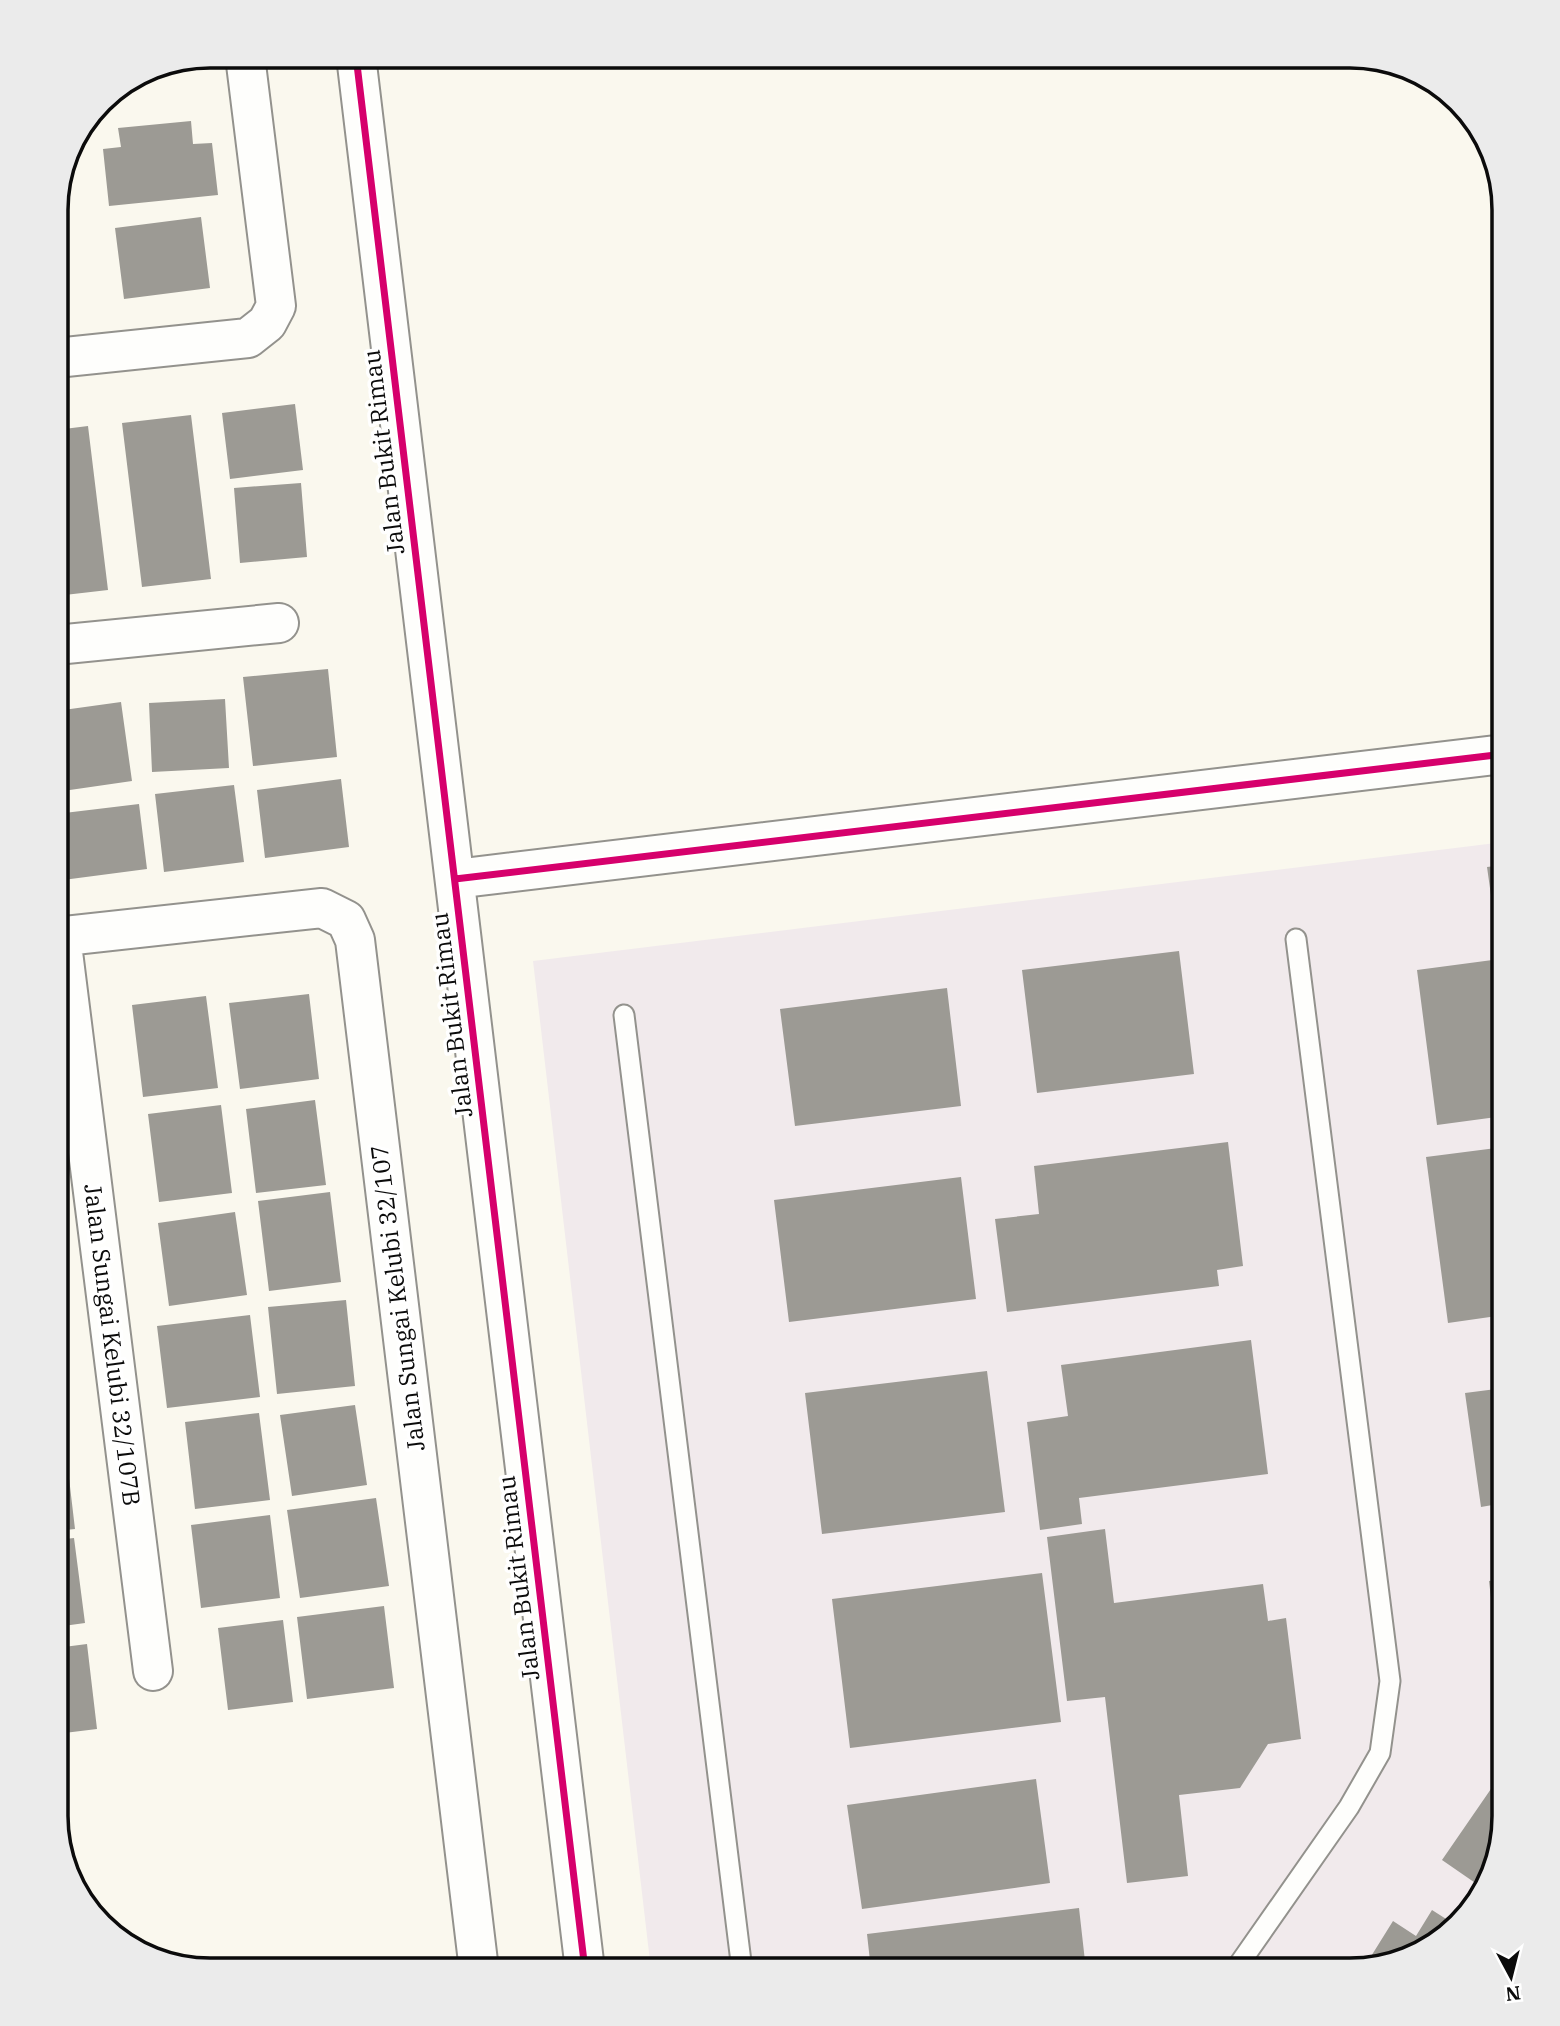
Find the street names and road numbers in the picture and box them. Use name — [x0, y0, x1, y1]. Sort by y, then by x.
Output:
street label: Jalan Bukit Rimau — [355, 348, 411, 556]
street label: Jalan Bukit Rimau — [423, 911, 479, 1119]
street label: Jalan Sungai Kelubi 32/107 — [362, 1143, 432, 1453]
street label: Jalan Sungai Kelubi 32/107B — [77, 1182, 149, 1508]
street label: Jalan Bukit Rimau — [490, 1474, 546, 1682]

